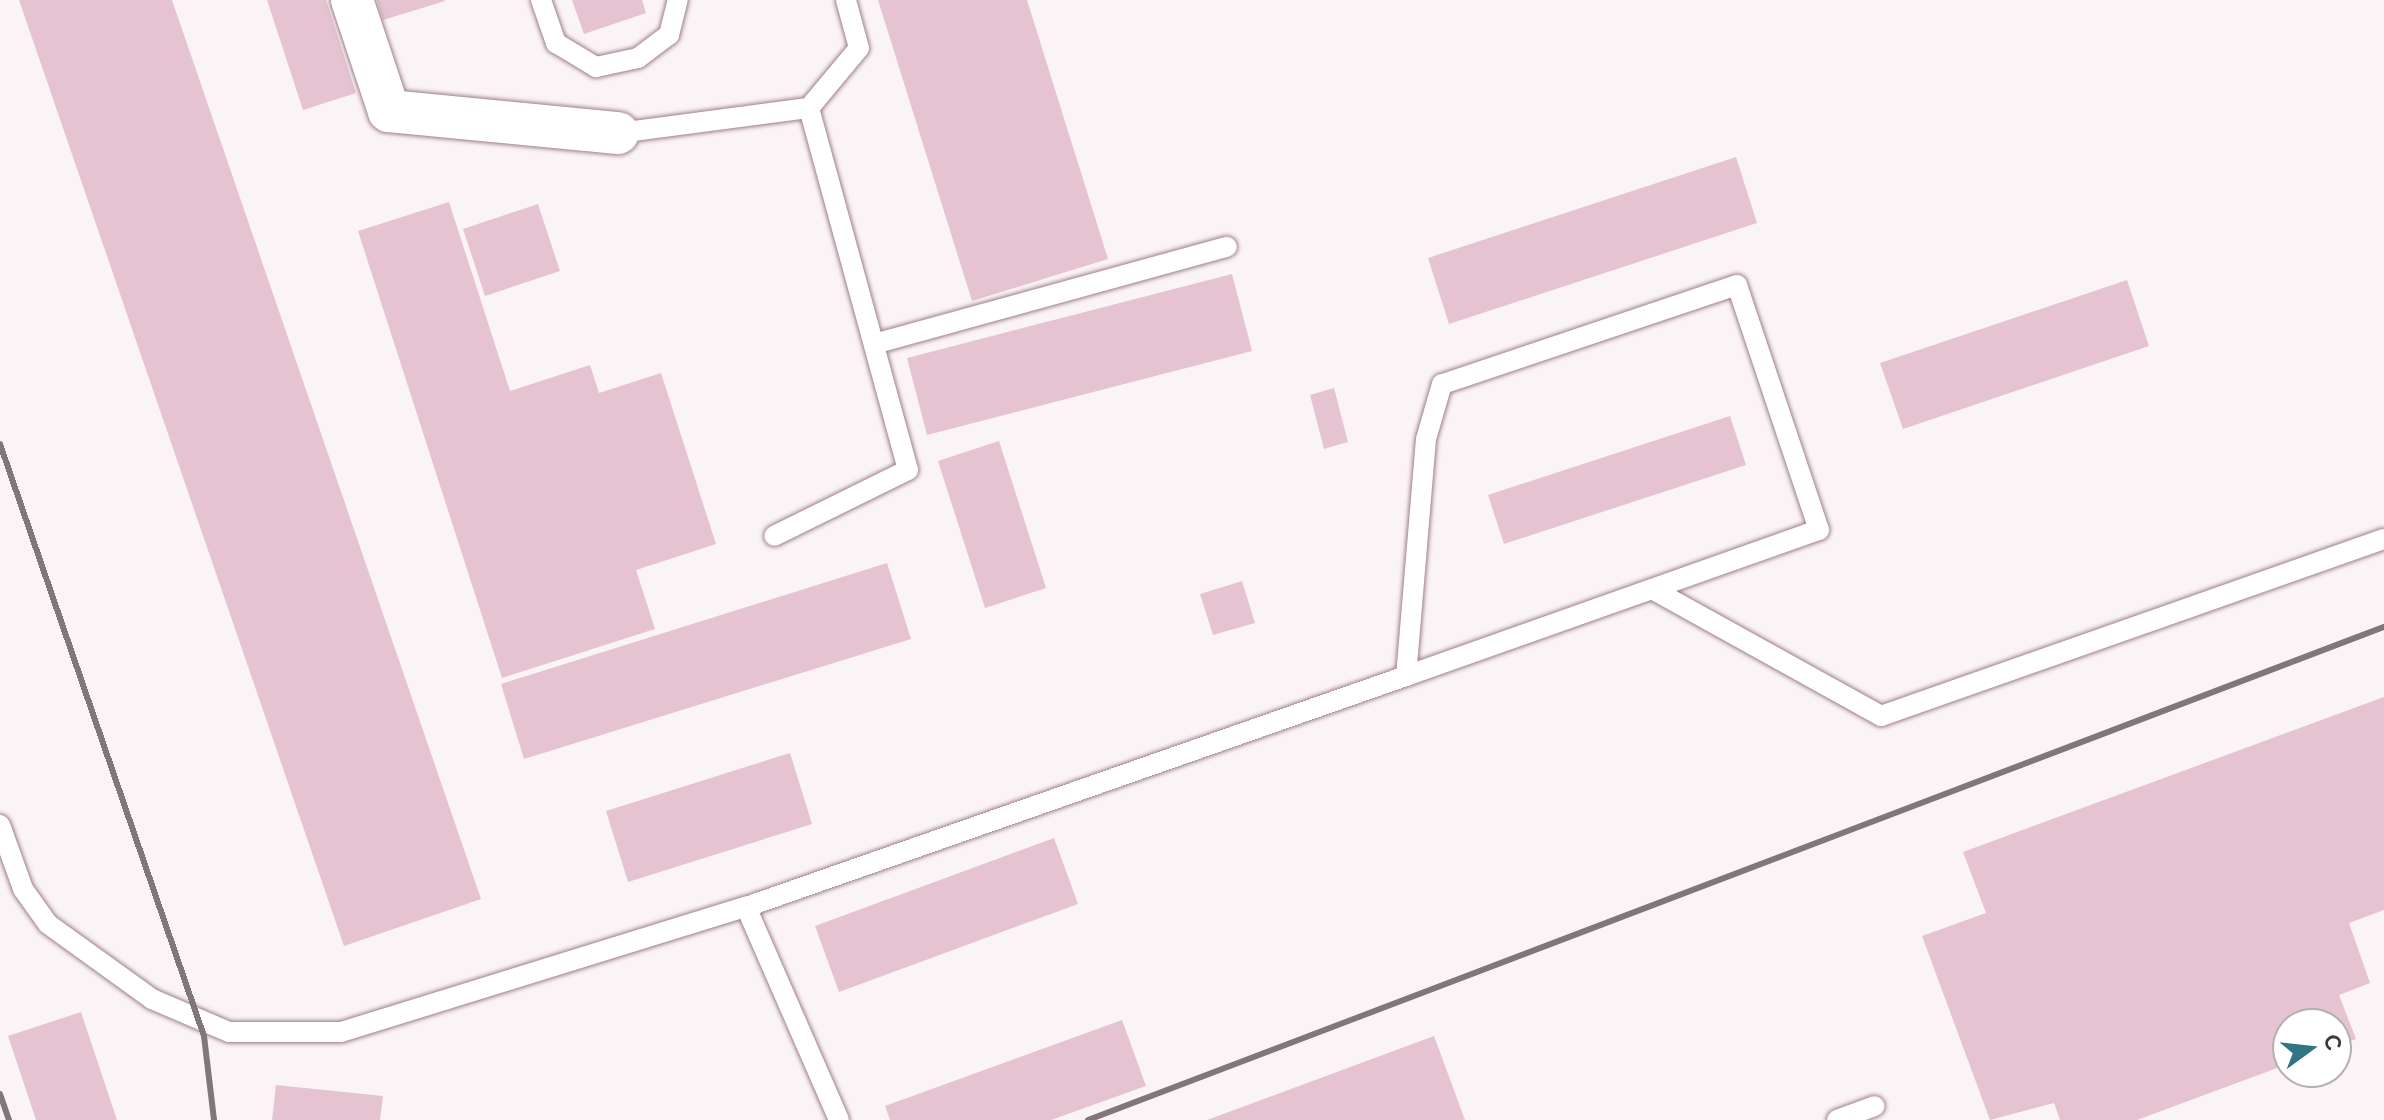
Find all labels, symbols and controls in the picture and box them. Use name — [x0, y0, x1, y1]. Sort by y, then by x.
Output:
north arrow — [2272, 1008, 2352, 1088]
text: С — [2319, 1032, 2348, 1053]

